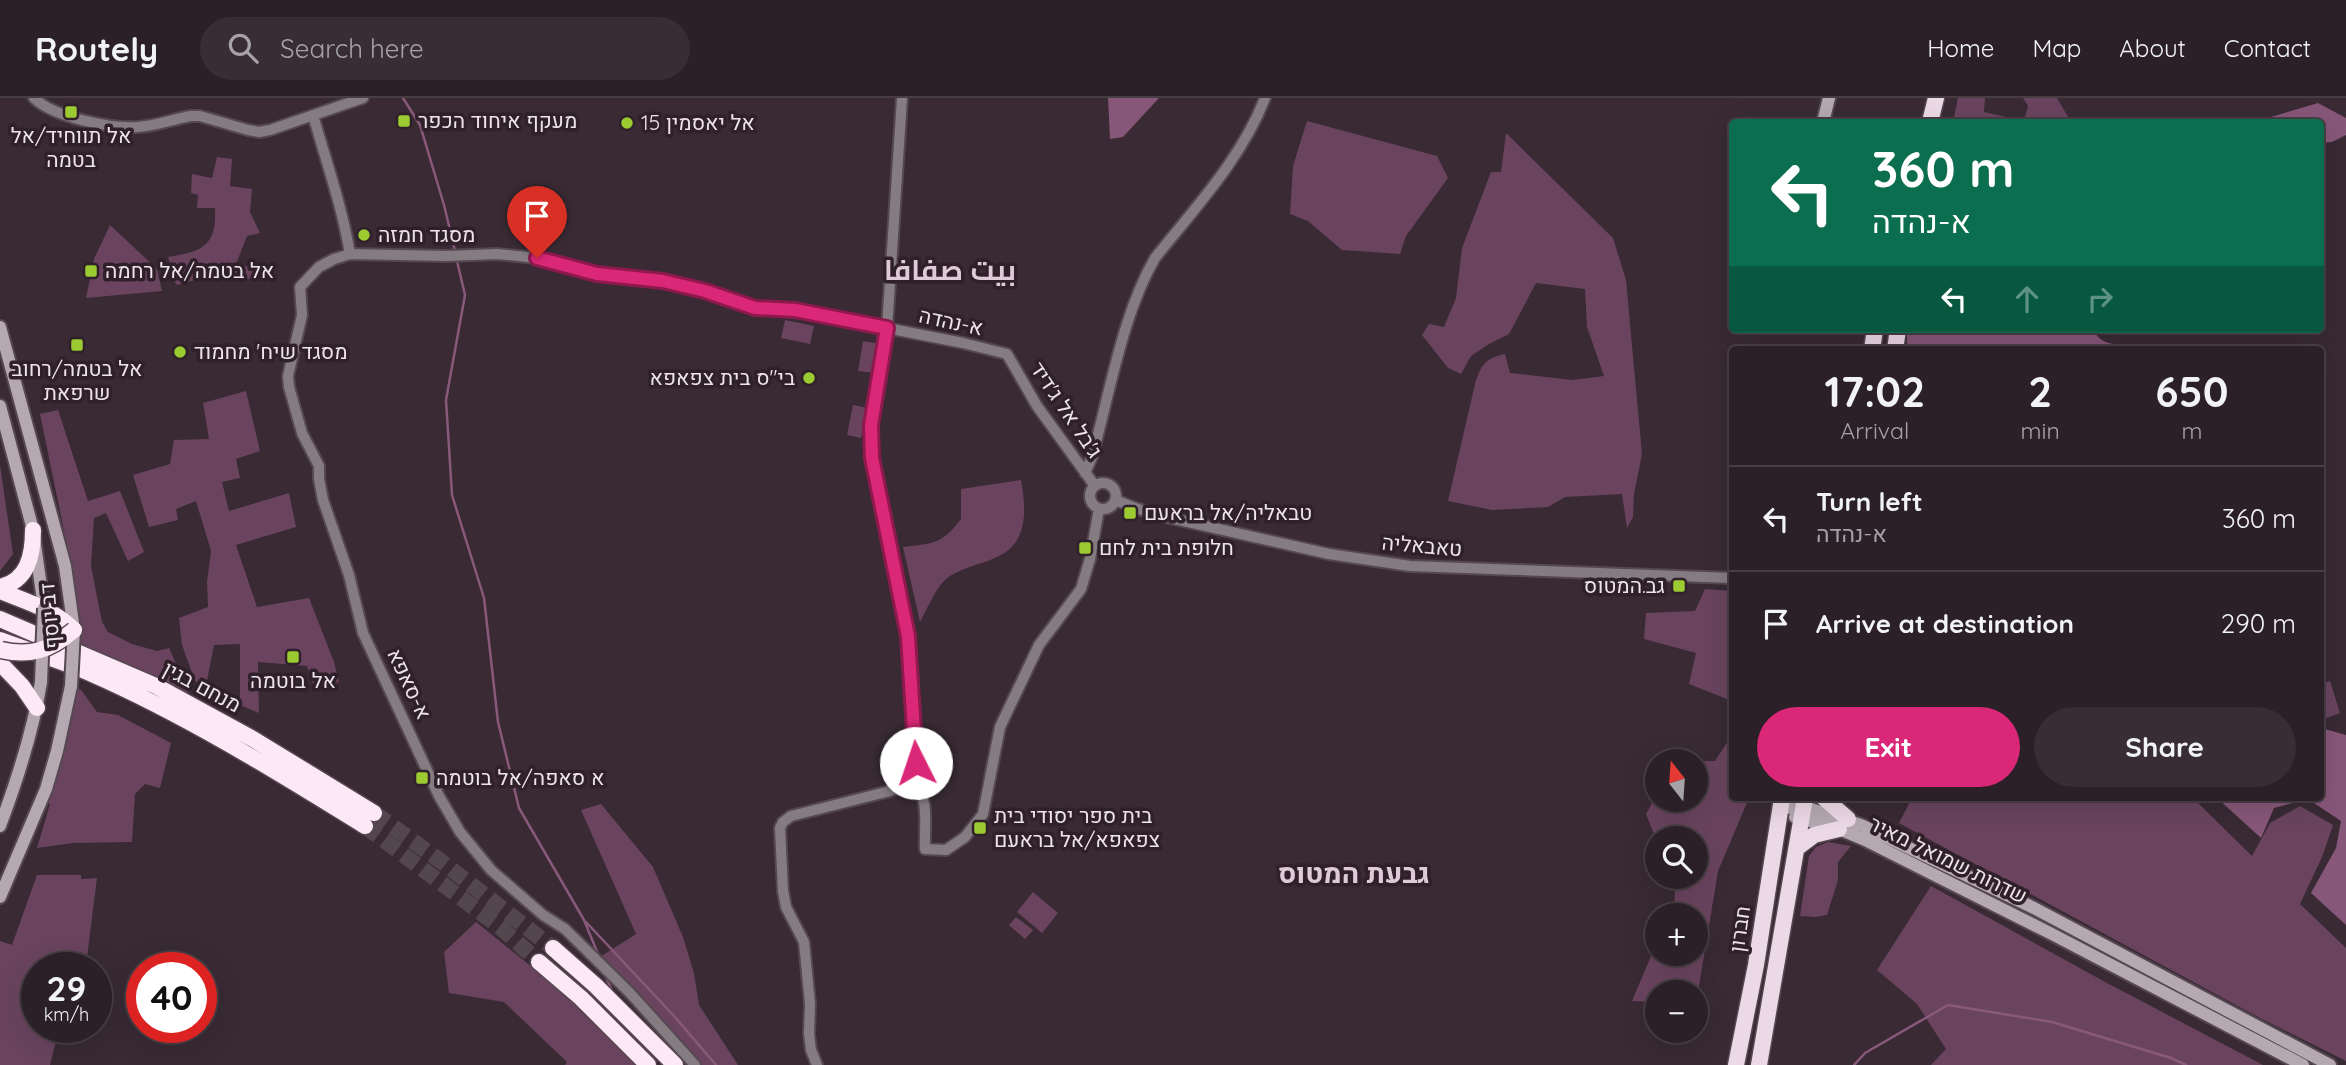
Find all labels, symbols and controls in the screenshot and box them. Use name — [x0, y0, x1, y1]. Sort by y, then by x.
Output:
search box — [200, 17, 690, 80]
text: Routely — [35, 28, 158, 69]
icon: search — [224, 29, 262, 67]
text: Search here — [280, 32, 424, 65]
text: Home — [1927, 33, 1994, 63]
text: Map — [2032, 33, 2081, 63]
text: About — [2119, 33, 2186, 63]
text: Contact — [2224, 33, 2311, 63]
marker: אל תווחיד/אל בטמה — [63, 104, 79, 120]
place label: מעקף איחוד הכפר — [418, 107, 577, 133]
place label: אל יאסמין 15 — [641, 109, 755, 135]
marker: מעקף איחוד הכפר — [396, 113, 412, 129]
marker: אל יאסמין 15 — [619, 115, 635, 131]
place label: אל תווחיד/אל בטמה — [11, 122, 131, 172]
text: 360 m — [1872, 138, 2014, 199]
icon: left — [1757, 147, 1848, 238]
pin — [507, 186, 567, 258]
icon: arrive — [518, 197, 556, 235]
text: א-נהדה — [1872, 201, 1971, 241]
place label: מסגד חמזה — [378, 221, 475, 247]
marker: מסגד חמזה — [356, 227, 372, 243]
district label: بيت صفافا — [884, 252, 1016, 287]
place label: אל בטמה/אל רחמה — [105, 257, 274, 283]
marker: אל בטמה/אל רחמה — [83, 263, 99, 279]
icon: left — [1935, 280, 1973, 318]
icon: ahead — [2008, 280, 2046, 318]
icon: right — [2081, 280, 2119, 318]
street label: א-נהדה — [917, 302, 986, 340]
marker: אל בטמה/רחוב שרפאת — [69, 337, 85, 353]
place label: מסגד שיח' מחמוד — [194, 338, 348, 364]
marker: מסגד שיח' מחמוד — [172, 344, 188, 360]
place label: אל בטמה/רחוב שרפאת — [12, 355, 142, 405]
street label: ג'בל אל ג'דיד — [1025, 357, 1108, 462]
place label: בי"ס בית צפאפא — [649, 364, 795, 390]
text: 17:02 — [1825, 365, 1925, 418]
text: 2 — [2028, 365, 2052, 418]
text: 650 — [2155, 365, 2228, 418]
marker: בי"ס בית צפאפא — [801, 370, 817, 386]
text: Arrival — [1840, 416, 1909, 445]
text: min — [2021, 416, 2060, 445]
text: m — [2181, 416, 2202, 445]
text: Turn left — [1816, 485, 1923, 518]
place label: טבאליה/אל בראעם — [1144, 499, 1312, 525]
icon: left — [1757, 500, 1795, 538]
text: 360 m — [2222, 502, 2296, 535]
marker: טבאליה/אל בראעם — [1122, 505, 1138, 521]
text: א-נהדה — [1816, 519, 1887, 548]
street label: טאבאליה — [1381, 529, 1463, 561]
place label: חלופת בית לחם — [1099, 534, 1234, 560]
marker: חלופת בית לחם — [1077, 540, 1093, 556]
place label: גב.המטוס — [1584, 572, 1665, 598]
marker: גב.המטוס — [1671, 578, 1687, 594]
street label: דב יוסף — [33, 582, 65, 650]
icon: arrive — [1757, 605, 1795, 643]
text: Arrive at destination — [1816, 607, 2074, 640]
text: 290 m — [2221, 607, 2296, 640]
street label: א-סאפא — [382, 644, 438, 723]
marker: אל בוטמה — [285, 649, 301, 665]
street label: מנחם בגין — [159, 655, 246, 717]
place label: אל בוטמה — [250, 667, 336, 693]
button: Exit — [1757, 707, 2020, 787]
button: Share — [2034, 707, 2296, 787]
position arrow — [879, 726, 953, 800]
north arrow — [1645, 749, 1708, 812]
map controls — [1645, 749, 1708, 1043]
place label: א סאפה/אל בוטמה — [436, 764, 604, 790]
marker: א סאפה/אל בוטמה — [414, 770, 430, 786]
place label: בית ספר יסודי בית צפאפא/אל בראעם — [994, 802, 1160, 852]
street label: שדרות שמואל מאיר — [1865, 810, 2032, 909]
marker: בית ספר יסודי בית צפאפא/אל בראעם — [972, 820, 988, 836]
button: search — [1645, 826, 1708, 889]
district label: גבעת המטוס — [1278, 855, 1430, 890]
button: + — [1645, 903, 1708, 966]
street label: חברון — [1723, 904, 1755, 954]
speed limit sign: 40 — [126, 952, 217, 1043]
text: 29 — [47, 966, 86, 1010]
button: − — [1645, 980, 1708, 1043]
text: km/h — [44, 1003, 89, 1026]

